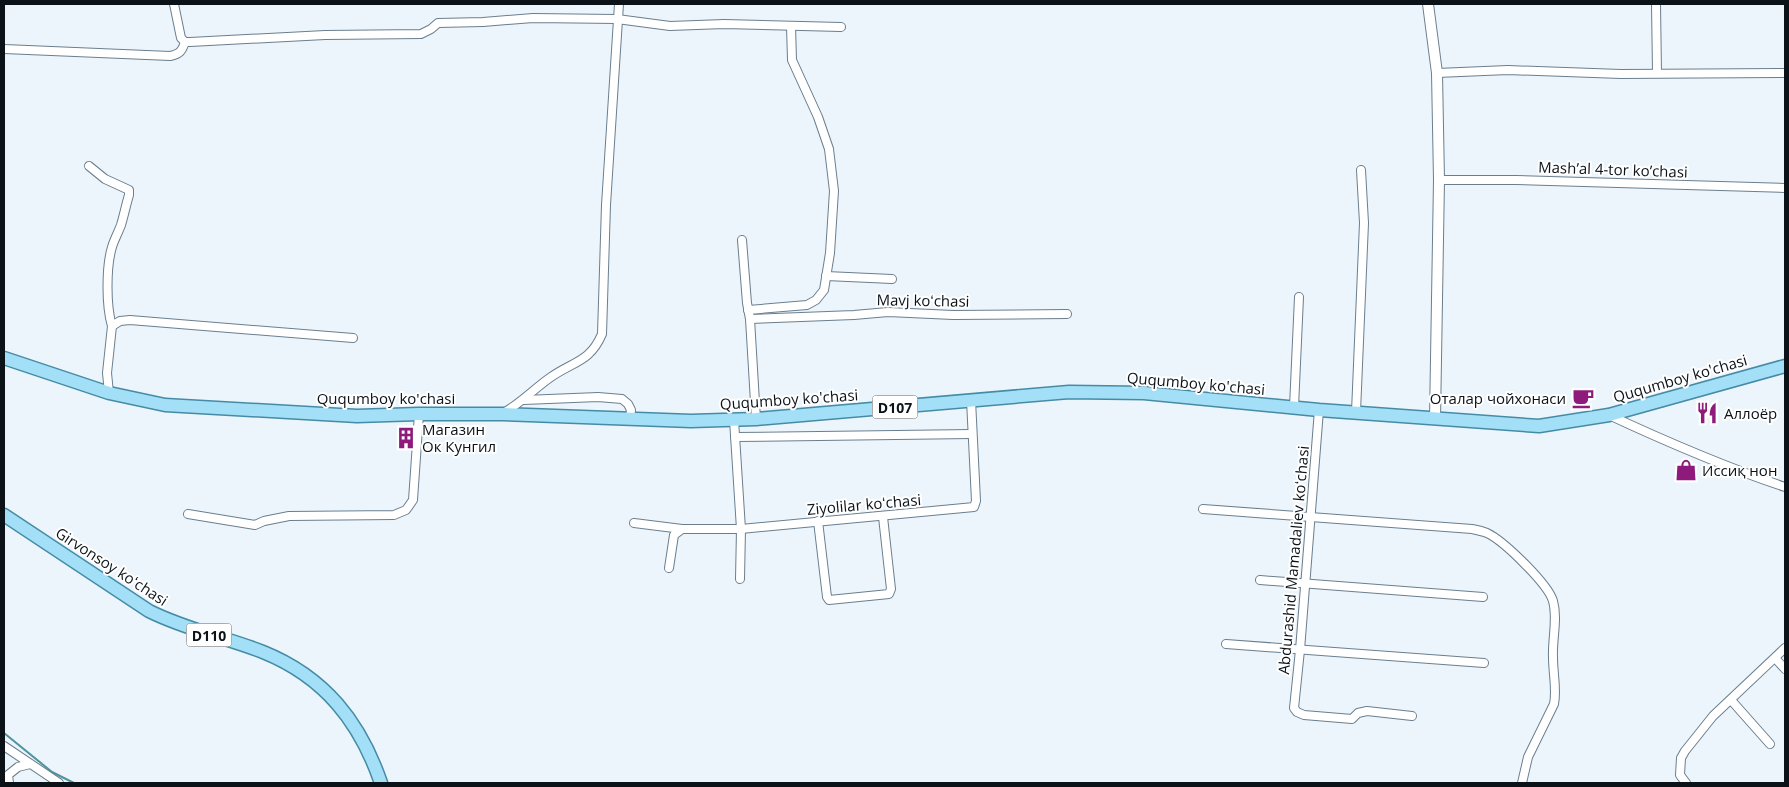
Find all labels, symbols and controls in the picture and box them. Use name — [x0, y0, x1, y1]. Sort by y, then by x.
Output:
street label: Mashʼal 4-tor koʼchasi — [1538, 156, 1688, 182]
street label: Mavj koʻchasi — [876, 289, 970, 311]
street label: Ququmboy ko'chasi — [1611, 349, 1749, 407]
street label: Ququmboy ko'chasi — [1126, 367, 1266, 399]
street label: Ququmboy ko'chasi — [719, 384, 859, 414]
cafe icon: Оталар чойхонаси — [1570, 385, 1596, 411]
street label: Ququmboy ko'chasi — [317, 388, 455, 408]
place label: Оталар чойхонаси — [1430, 388, 1566, 408]
road number: D107 — [872, 396, 918, 418]
restaurant icon: Аллоёр — [1694, 400, 1720, 426]
place label: Аллоёр — [1724, 403, 1777, 423]
place label: Магазин Ок Кунгил — [422, 419, 496, 456]
building icon: Магазин Ок Кунгил — [393, 425, 419, 451]
street label: Abdurashid Mamadaliev koʻchasi — [1273, 445, 1313, 675]
shop icon: Иссиқ нон — [1673, 457, 1699, 483]
place label: Иссиқ нон — [1702, 460, 1777, 480]
street label: Ziyolilar koʻchasi — [806, 489, 922, 519]
street label: Girvonsoy koʻchasi — [52, 522, 172, 610]
road number: D110 — [186, 624, 232, 646]

